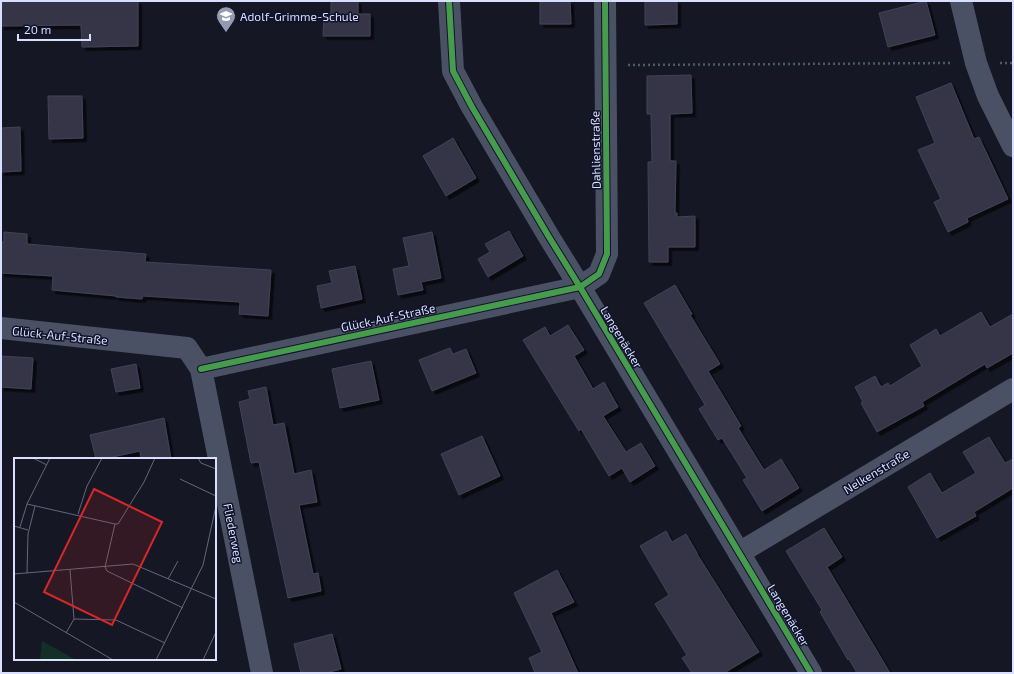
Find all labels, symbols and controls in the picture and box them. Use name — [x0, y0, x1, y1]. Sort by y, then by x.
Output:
school or university icon: Adolf-Grimme-Schule — [215, 5, 237, 33]
place label: Adolf-Grimme-Schule — [240, 9, 359, 23]
scale bar — [18, 16, 90, 42]
text: 20 m — [24, 22, 51, 36]
street label: Dahlienstraße — [587, 111, 603, 189]
street label: Glück-Auf-Straße — [340, 300, 436, 334]
street label: Langenäcker — [598, 304, 646, 371]
street label: Glück-Auf-Straße — [12, 323, 108, 347]
street label: Nelkenstraße — [840, 446, 912, 496]
inset map — [14, 458, 216, 660]
street label: Fliederweg — [221, 502, 247, 564]
street label: Langenäcker — [765, 582, 813, 649]

